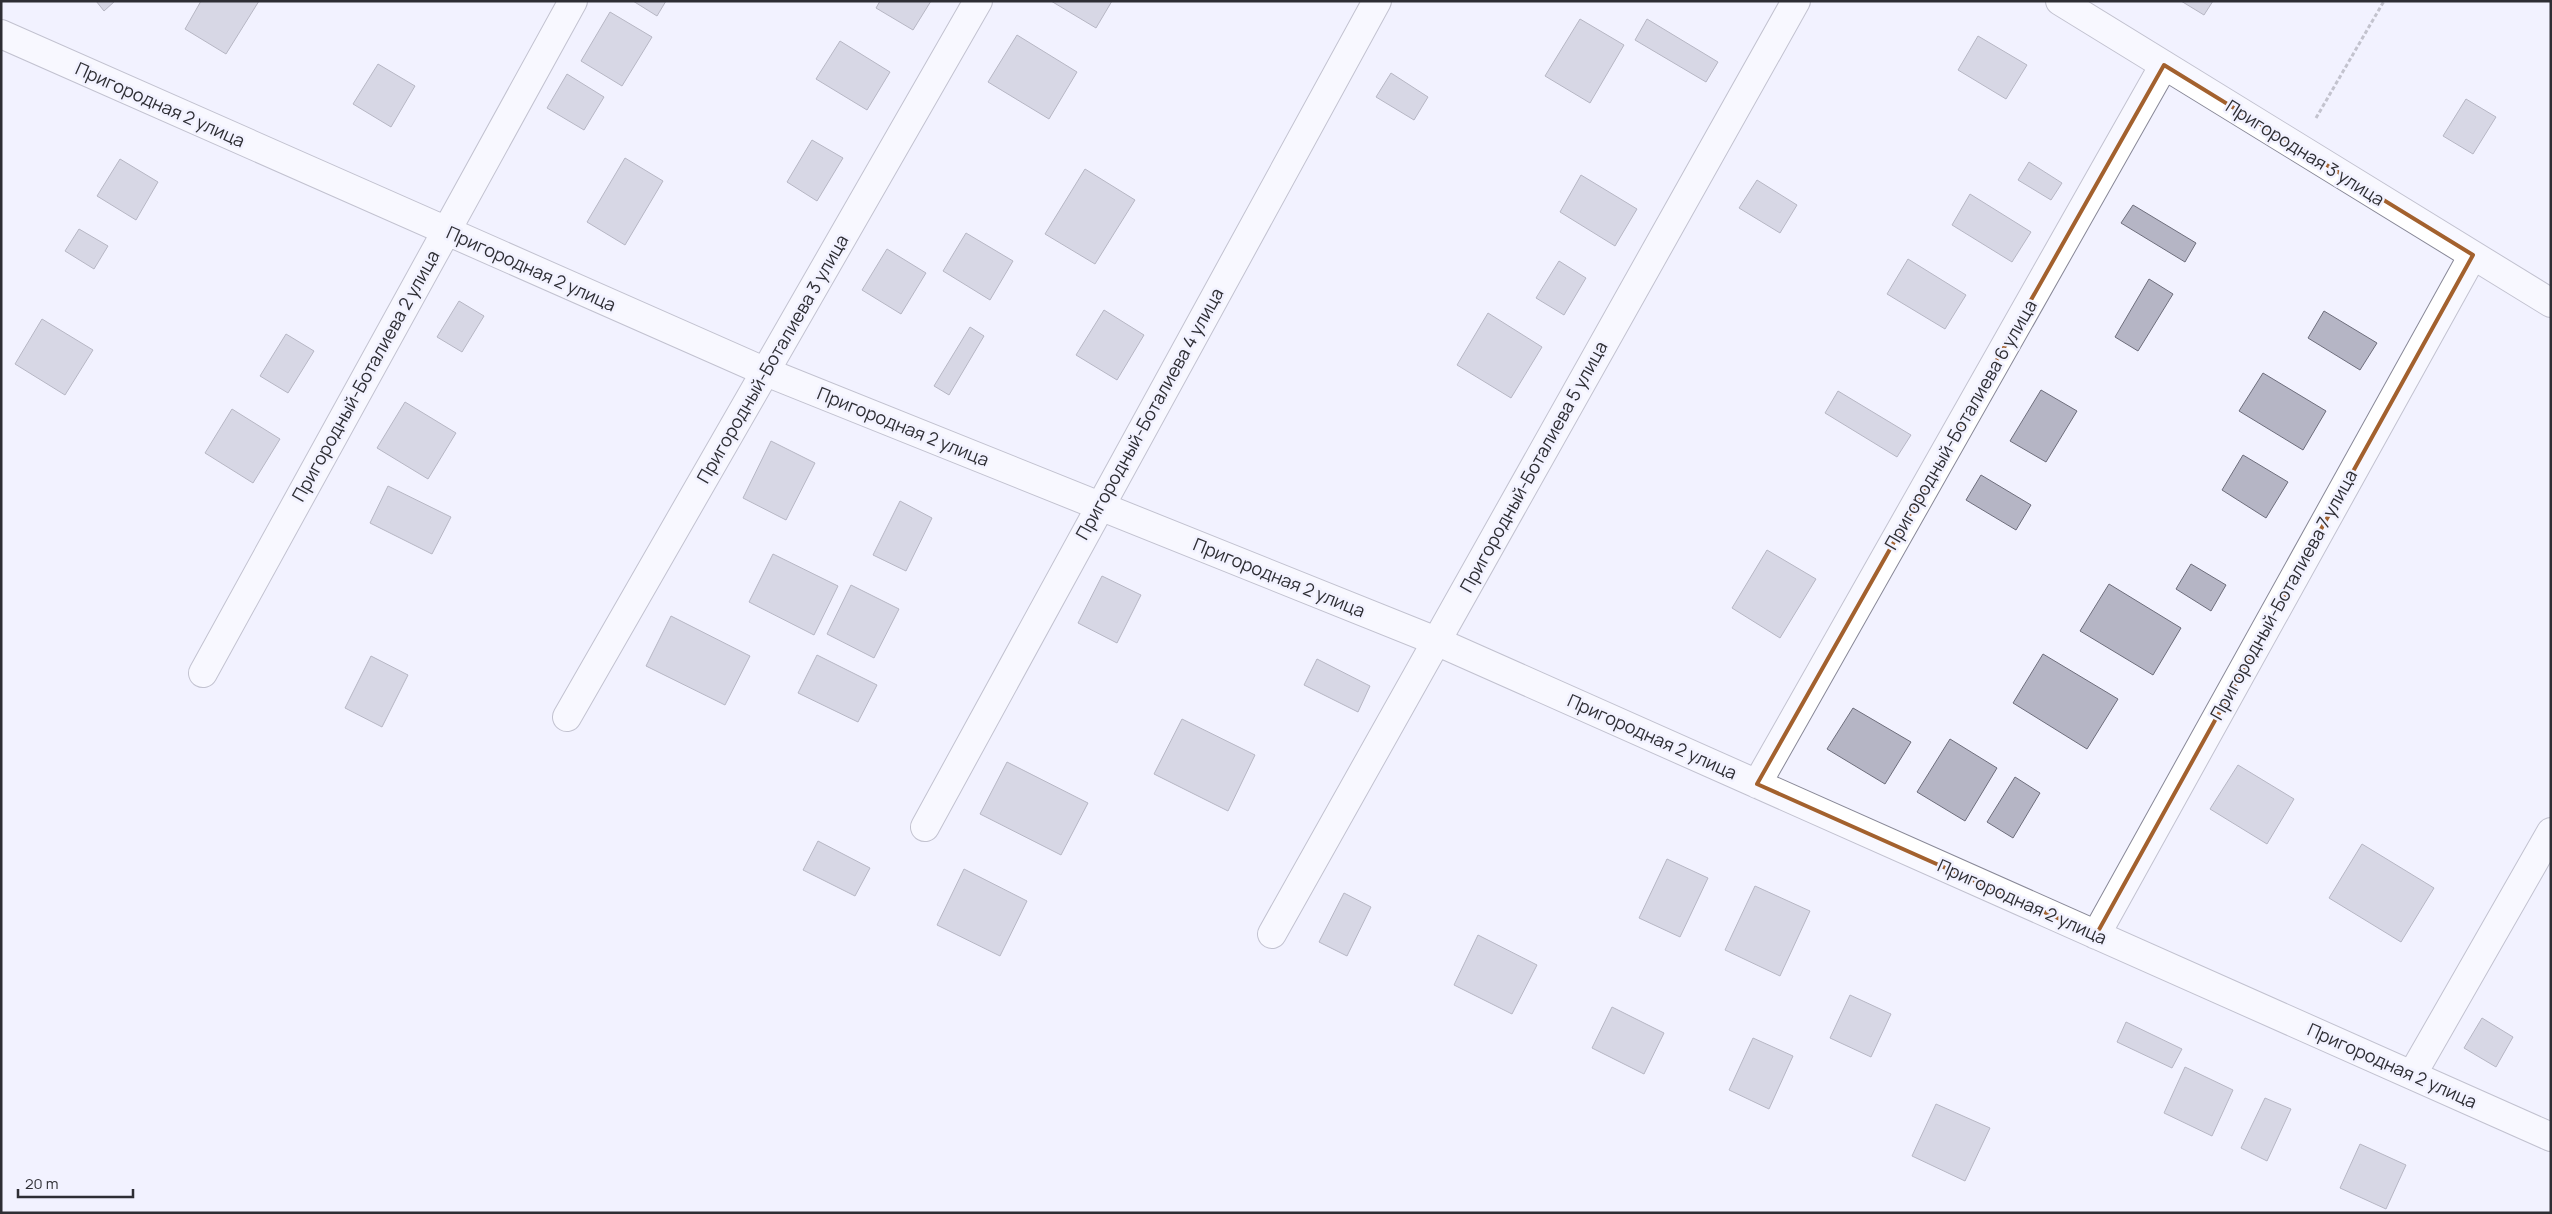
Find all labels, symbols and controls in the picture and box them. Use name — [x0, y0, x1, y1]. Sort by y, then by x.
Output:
street label: Пригородная 2 улица — [72, 56, 249, 152]
street label: Пригородная 3 улица — [2222, 94, 2389, 211]
street label: Пригородная 2 улица — [443, 220, 620, 316]
street label: Пригородный-Боталиева 3 улица — [691, 230, 853, 487]
street label: Пригородный-Боталиева 2 улица — [286, 246, 444, 505]
street label: Пригородный-Боталиева 4 улица — [1070, 283, 1229, 544]
street label: Пригородный-Боталиева 6 улица — [1879, 295, 2042, 554]
street label: Пригородный-Боталиева 5 улица — [1454, 337, 1612, 597]
street label: Пригородная 2 улица — [814, 381, 993, 472]
street label: Пригородный-Боталиева 7 улица — [2204, 465, 2362, 724]
street label: Пригородная 2 улица — [1190, 532, 1369, 623]
street label: Пригородная 2 улица — [1564, 688, 1741, 784]
street label: Пригородная 2 улица — [1934, 853, 2111, 949]
street label: Пригородная 2 улица — [2304, 1017, 2481, 1113]
scale bar — [18, 1166, 132, 1198]
text: 20 m — [25, 1173, 58, 1194]

